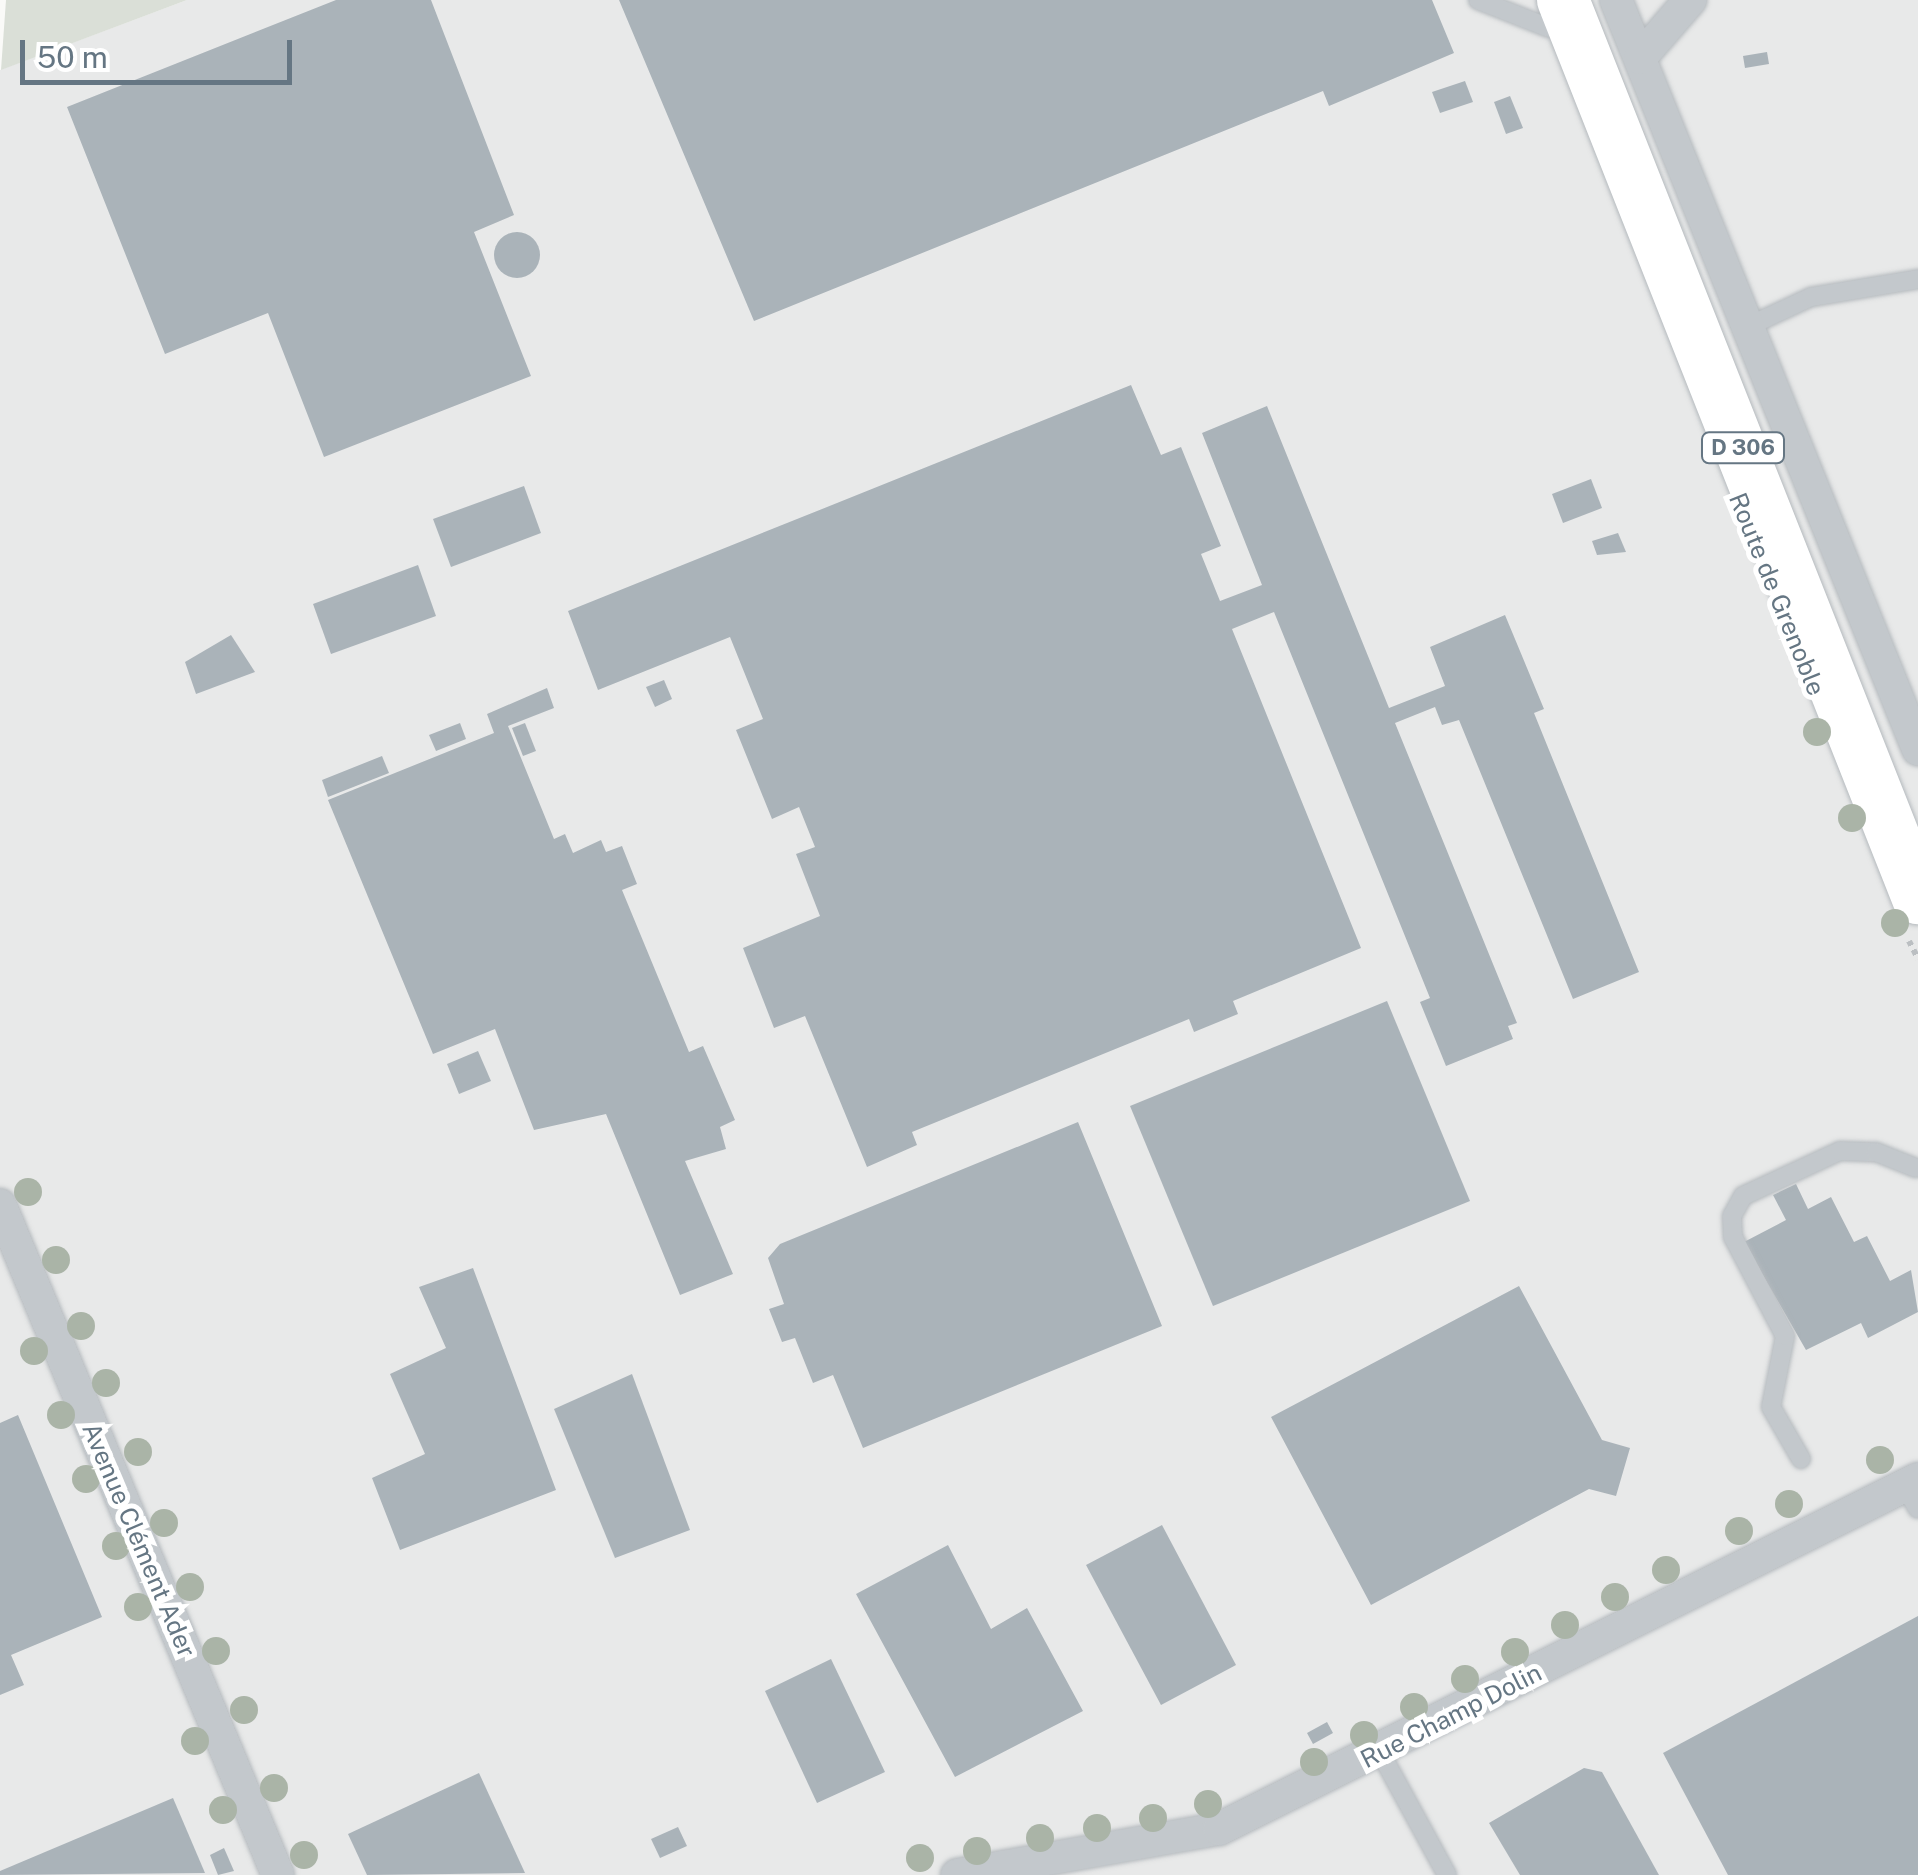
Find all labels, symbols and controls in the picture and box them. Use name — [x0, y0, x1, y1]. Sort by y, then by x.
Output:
scale bar — [25, 20, 298, 82]
text: 50 m — [37, 39, 108, 75]
road number: D 306 — [1700, 431, 1786, 465]
street label: Route de Grenoble — [1723, 488, 1831, 700]
street label: Avenue Clément Ader — [76, 1418, 202, 1662]
street label: Rue Champ Dolin — [1355, 1657, 1547, 1775]

